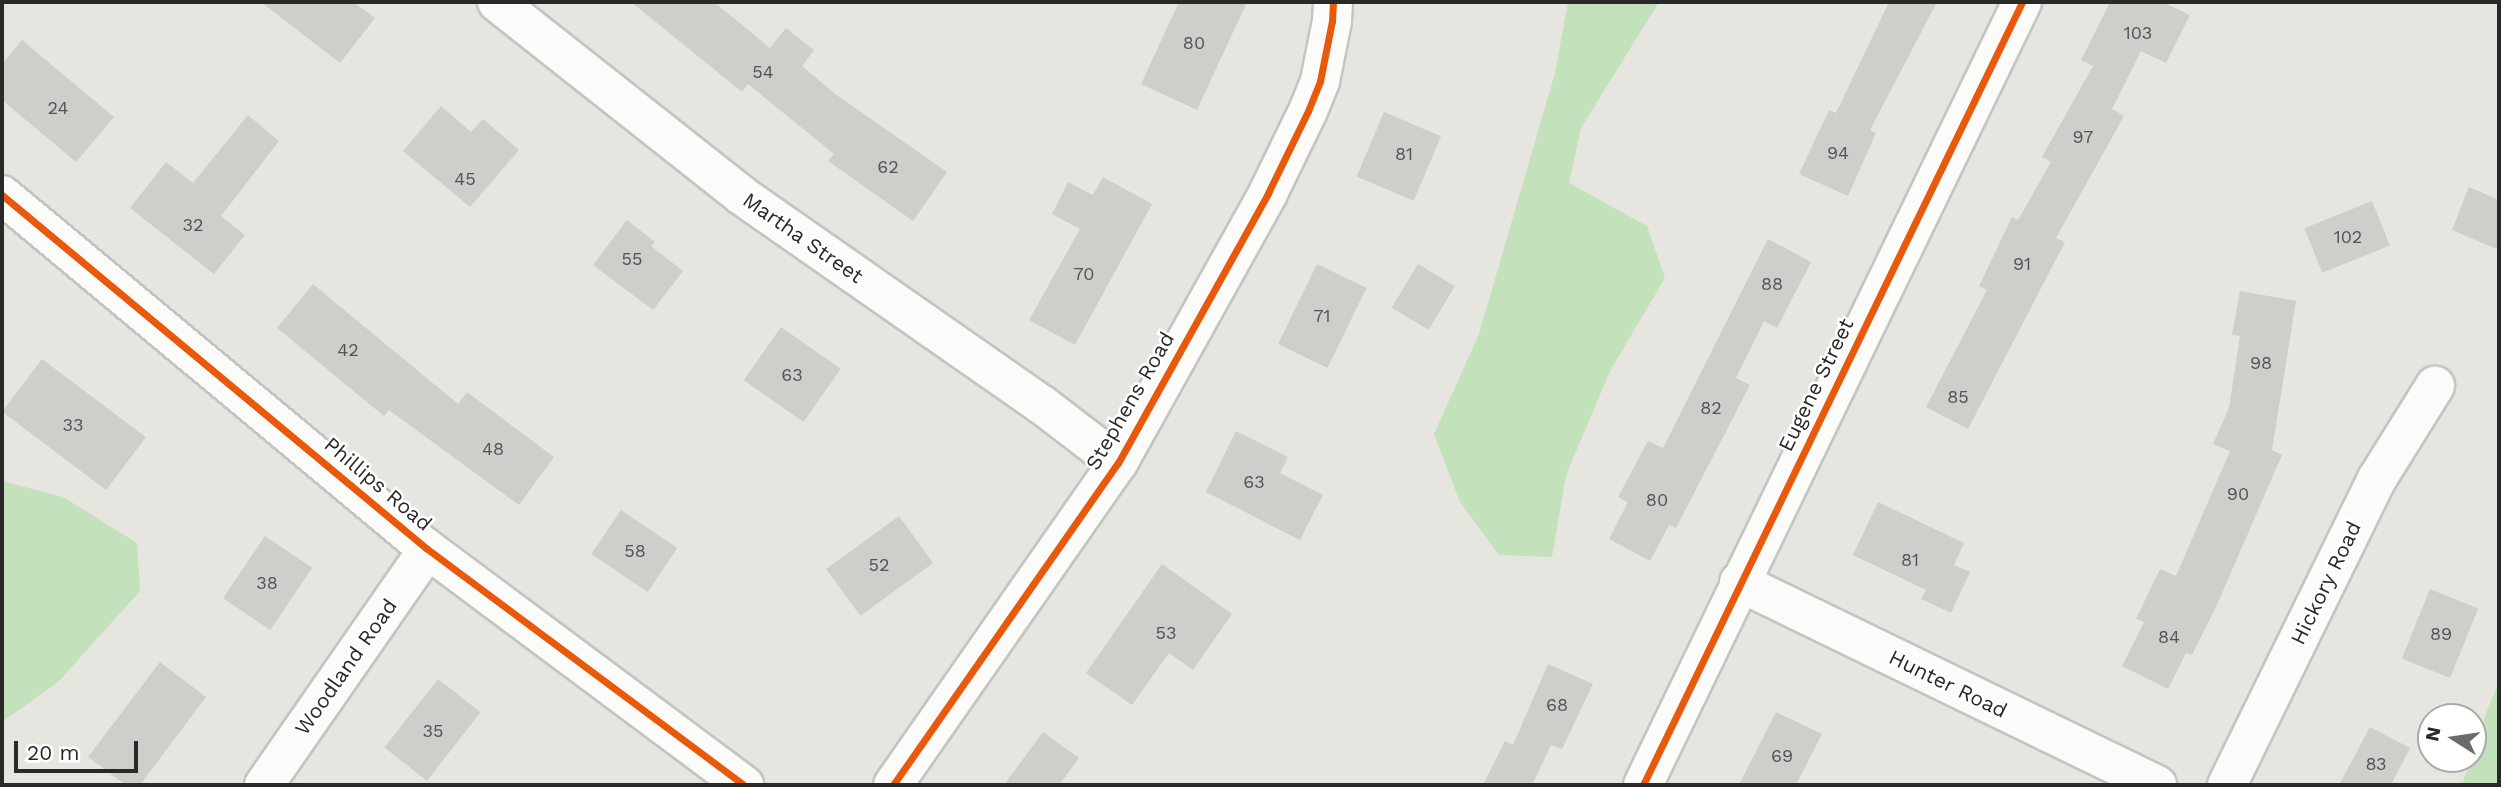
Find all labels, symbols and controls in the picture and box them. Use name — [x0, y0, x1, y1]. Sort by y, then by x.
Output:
house number: 103 — [2124, 22, 2152, 44]
house number: 80 — [1183, 32, 1205, 54]
house number: 54 — [752, 61, 774, 83]
house number: 24 — [48, 97, 68, 119]
house number: 97 — [2073, 126, 2093, 148]
house number: 94 — [1827, 142, 1849, 164]
house number: 81 — [1395, 143, 1413, 165]
house number: 62 — [877, 156, 899, 178]
house number: 45 — [454, 168, 476, 190]
street label: Martha Street — [738, 187, 868, 289]
house number: 32 — [183, 214, 203, 236]
house number: 102 — [2334, 226, 2362, 248]
house number: 55 — [622, 248, 642, 270]
house number: 91 — [2013, 253, 2031, 275]
house number: 70 — [1074, 263, 1094, 285]
house number: 88 — [1761, 273, 1783, 295]
house number: 71 — [1313, 305, 1331, 327]
street label: Eugene Street — [1773, 314, 1859, 456]
street label: Stephens Road — [1080, 328, 1180, 474]
house number: 42 — [337, 339, 359, 361]
house number: 98 — [2250, 352, 2272, 374]
house number: 63 — [781, 364, 803, 386]
house number: 85 — [1947, 386, 1969, 408]
house number: 82 — [1700, 397, 1722, 419]
house number: 33 — [63, 414, 83, 436]
street label: Phillips Road — [319, 432, 437, 536]
house number: 48 — [482, 438, 504, 460]
house number: 63 — [1243, 471, 1265, 493]
house number: 90 — [2227, 483, 2249, 505]
house number: 80 — [1646, 489, 1668, 511]
street label: Hickory Road — [2285, 517, 2367, 649]
house number: 58 — [624, 540, 646, 562]
house number: 81 — [1901, 549, 1919, 571]
house number: 52 — [869, 554, 889, 576]
house number: 38 — [256, 572, 278, 594]
street label: Woodland Road — [290, 594, 402, 740]
house number: 53 — [1156, 622, 1176, 644]
house number: 89 — [2430, 623, 2452, 645]
house number: 84 — [2158, 626, 2180, 648]
street label: Hunter Road — [1885, 644, 2011, 724]
house number: 68 — [1546, 694, 1568, 716]
north arrow — [2417, 703, 2487, 773]
house number: 35 — [423, 720, 443, 742]
text: N — [2420, 725, 2446, 743]
scale bar — [18, 728, 142, 772]
text: 20 m — [27, 740, 79, 765]
house number: 69 — [1771, 745, 1793, 767]
house number: 83 — [2365, 753, 2387, 775]

